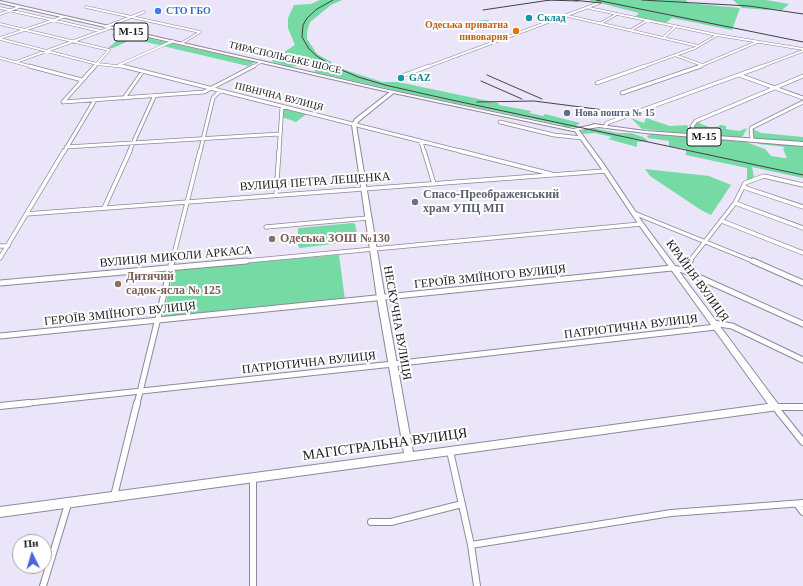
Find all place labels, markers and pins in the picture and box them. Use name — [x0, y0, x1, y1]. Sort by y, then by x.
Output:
place label: СТО ГБО — [166, 5, 211, 17]
marker: СТО ГБО — [153, 6, 163, 16]
place label: Склад — [537, 12, 566, 24]
marker: Склад — [524, 13, 534, 23]
place label: Одеська приватна пивоварня — [425, 19, 508, 42]
marker: Одеська приватна пивоварня — [511, 26, 521, 36]
place label: GAZ — [409, 72, 431, 84]
marker: GAZ — [396, 73, 406, 83]
place label: Нова пошта № 15 — [575, 107, 655, 119]
marker: Нова пошта № 15 — [562, 108, 572, 118]
place label: Спасо-Преображенський храм УПЦ МП — [423, 188, 559, 216]
marker: Спасо-Преображенський храм УПЦ МП — [410, 197, 420, 207]
place label: Одеська ЗОШ №130 — [280, 232, 390, 246]
marker: Одеська ЗОШ №130 — [267, 234, 277, 244]
place label: Дитячий садок-ясла № 125 — [126, 270, 221, 298]
marker: Дитячий садок-ясла № 125 — [113, 279, 123, 289]

